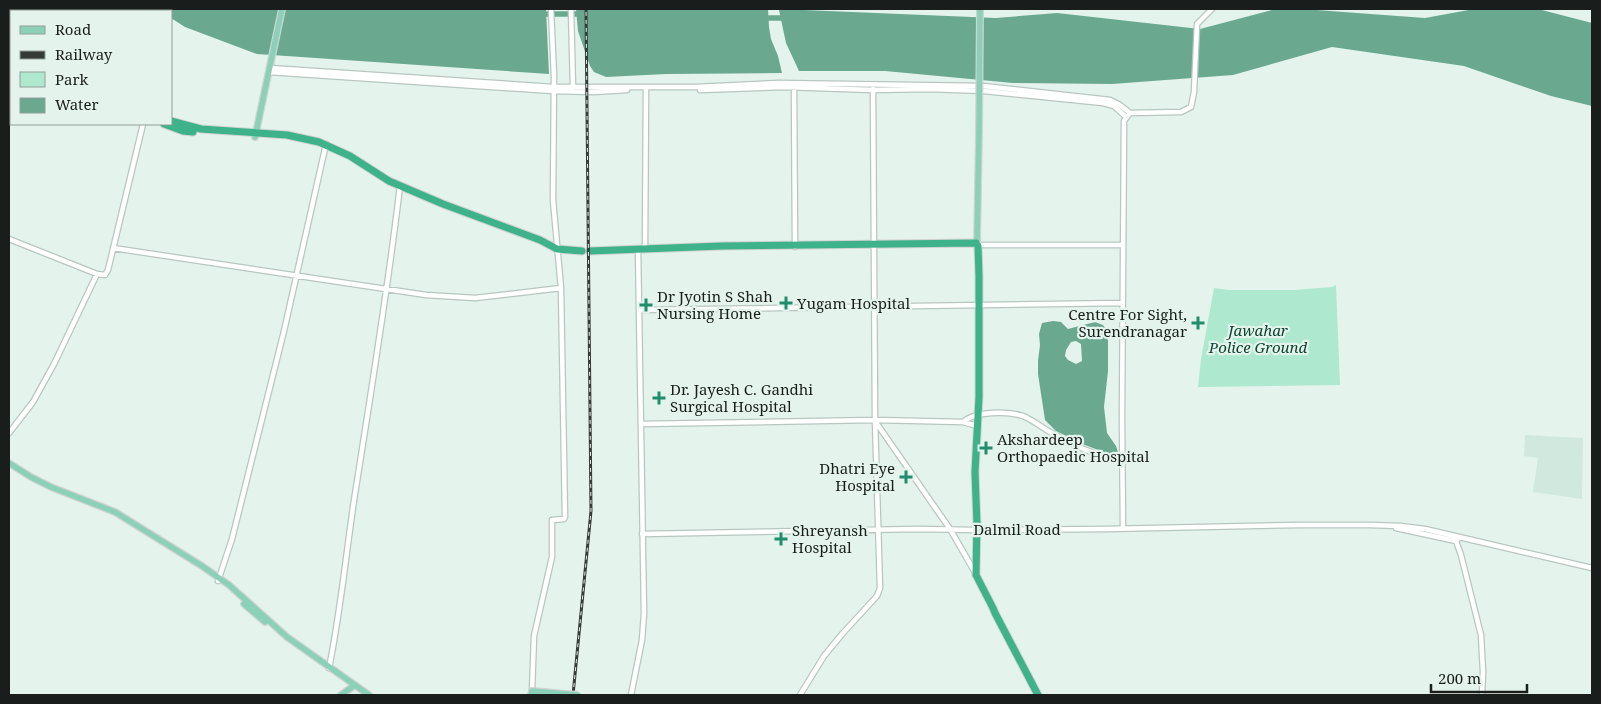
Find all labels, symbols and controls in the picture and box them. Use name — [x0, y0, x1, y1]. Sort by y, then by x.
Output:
legend — [10, 10, 172, 125]
text: Road — [55, 19, 91, 39]
text: Railway — [55, 44, 113, 64]
text: Park — [55, 69, 89, 89]
text: Water — [55, 94, 98, 114]
place label: Dr Jyotin S Shah Nursing Home — [657, 286, 773, 323]
place label: Yugam Hospital — [796, 293, 911, 313]
marker: Yugam Hospital — [779, 296, 793, 310]
marker: Dr Jyotin S Shah Nursing Home — [639, 298, 653, 312]
place label: Centre For Sight, Surendranagar — [1068, 304, 1187, 341]
marker: Centre For Sight, Surendranagar — [1191, 316, 1205, 330]
park label: Jawahar Police Ground — [1208, 320, 1307, 357]
place label: Dr. Jayesh C. Gandhi Surgical Hospital — [670, 379, 813, 416]
marker: Dr. Jayesh C. Gandhi Surgical Hospital — [652, 391, 666, 405]
place label: Akshardeep Orthopaedic Hospital — [997, 429, 1150, 466]
marker: Akshardeep Orthopaedic Hospital — [979, 441, 993, 455]
place label: Dhatri Eye Hospital — [819, 458, 895, 495]
marker: Dhatri Eye Hospital — [899, 470, 913, 484]
street label: Dalmil Road — [973, 519, 1061, 539]
place label: Shreyansh Hospital — [792, 520, 868, 557]
marker: Shreyansh Hospital — [774, 532, 788, 546]
scale bar — [1431, 662, 1527, 694]
text: 200 m — [1438, 668, 1481, 688]

